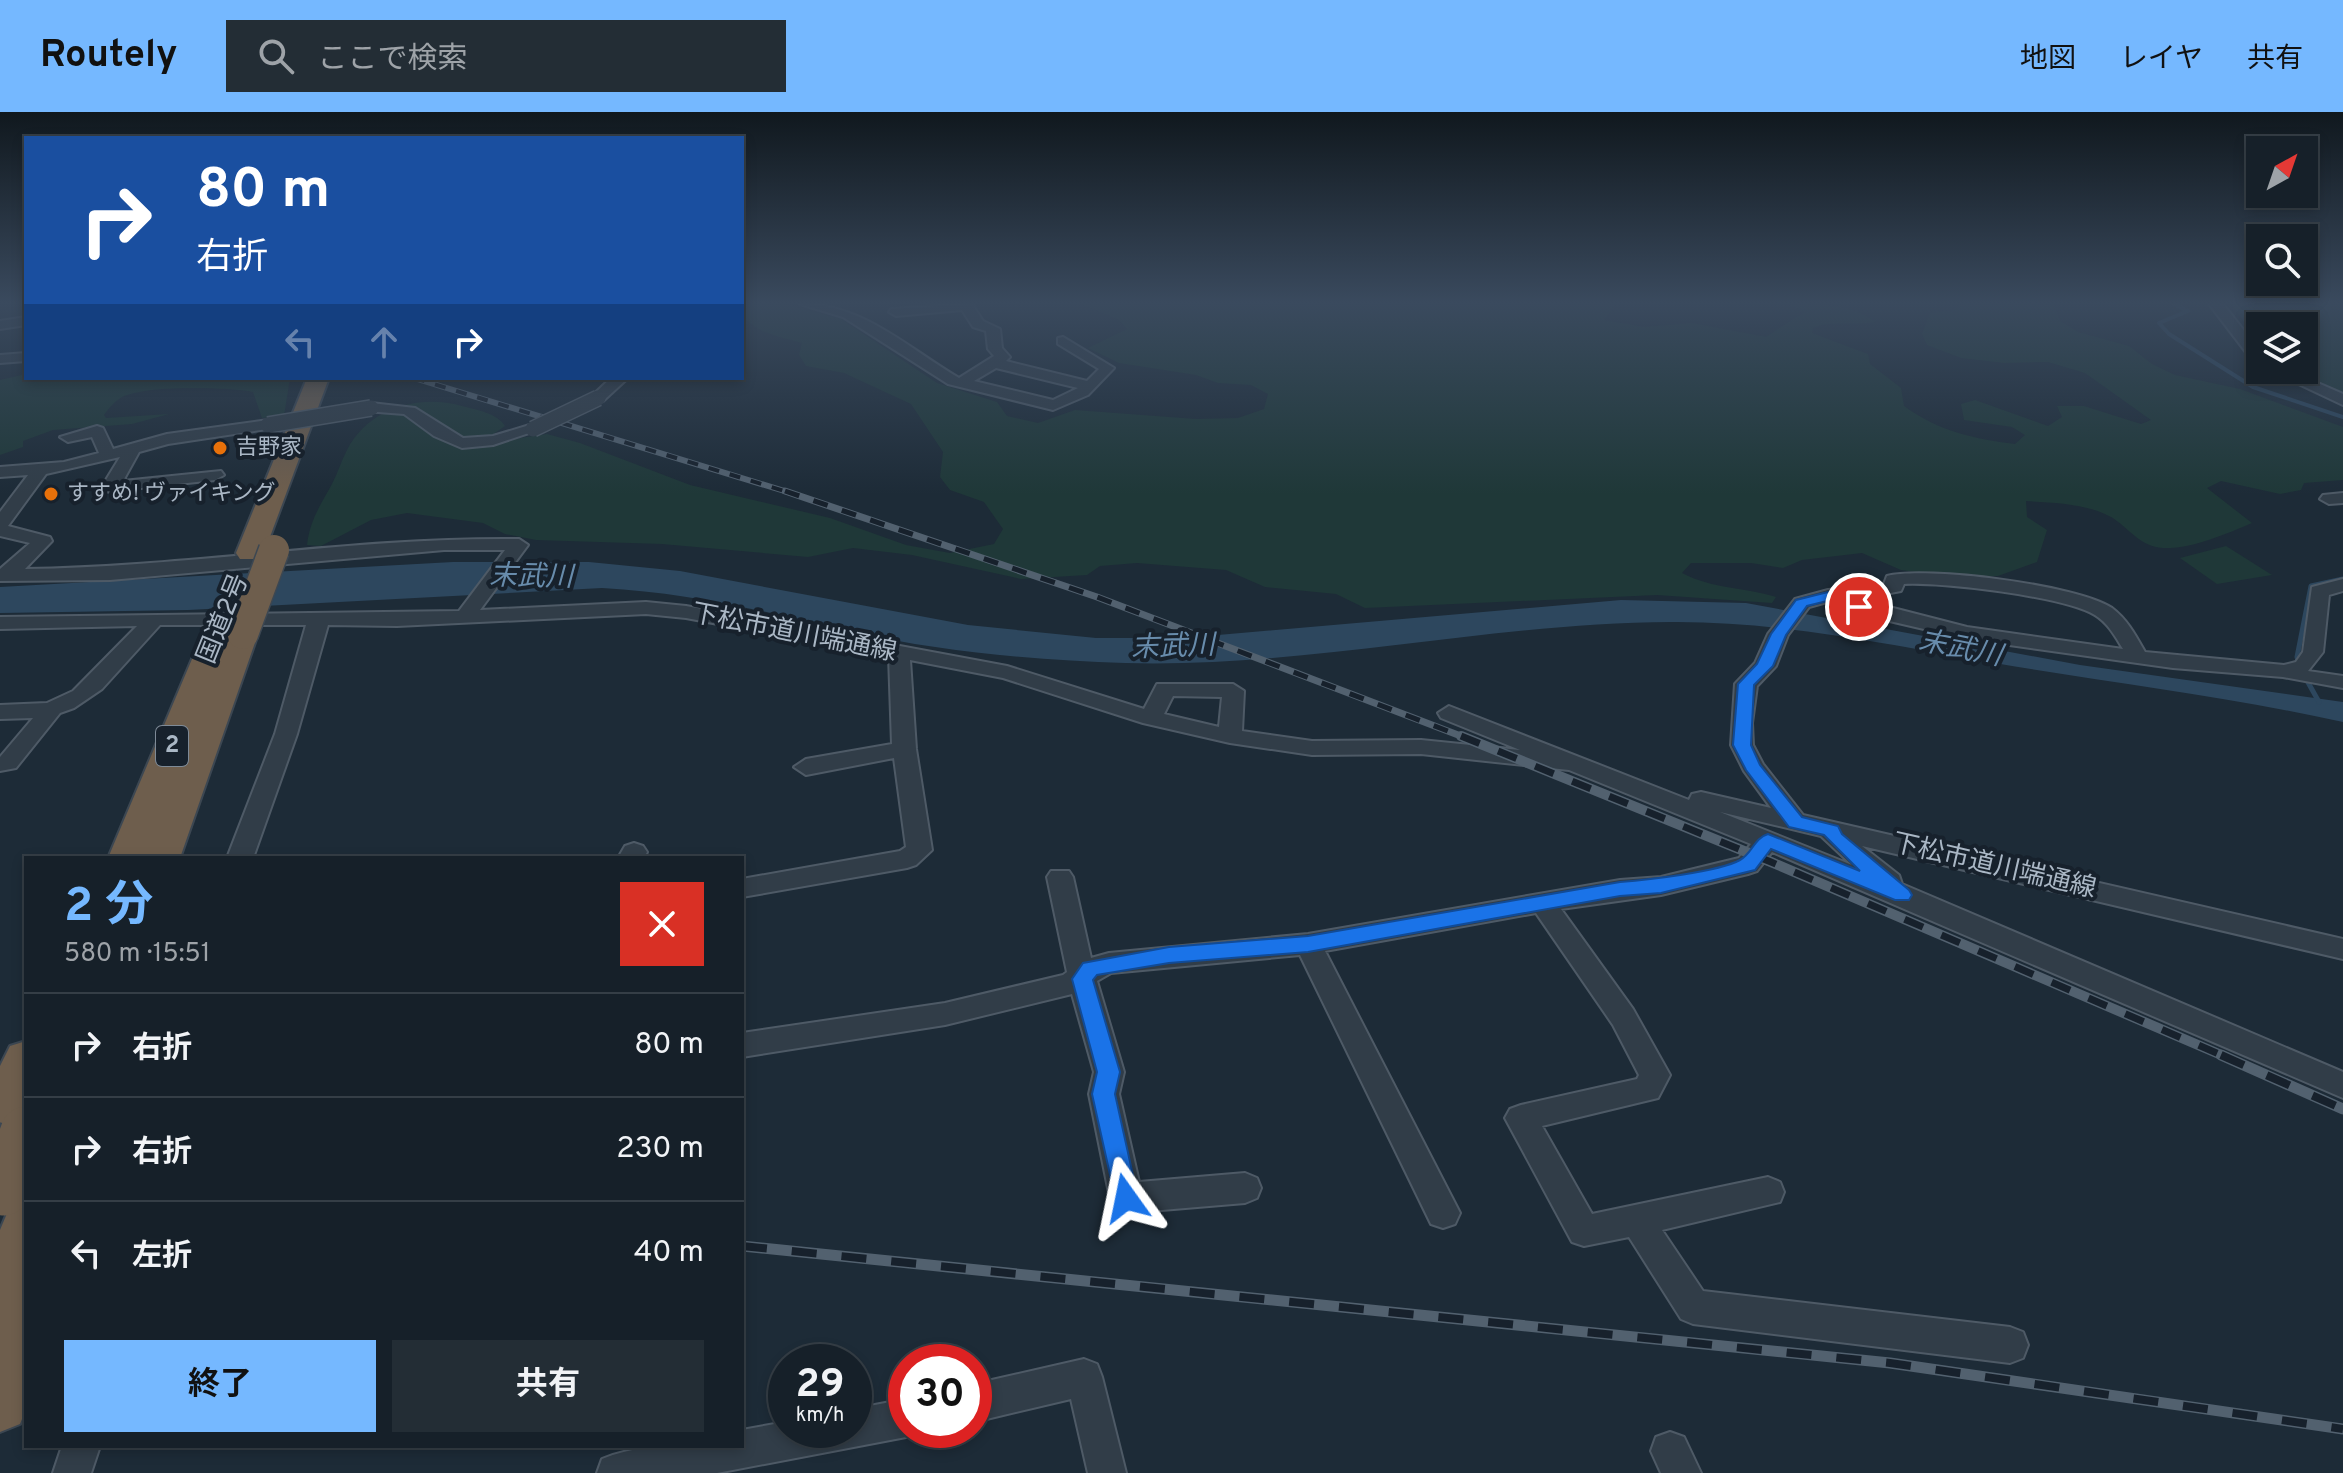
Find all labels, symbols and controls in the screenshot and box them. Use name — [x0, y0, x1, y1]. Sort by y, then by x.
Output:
search box — [226, 20, 786, 92]
text: Routely — [40, 32, 178, 81]
icon: search — [254, 34, 298, 78]
text: ここで検索 — [318, 42, 468, 79]
text: 地図 — [2020, 42, 2076, 78]
text: レイヤ — [2120, 42, 2203, 78]
text: 共有 — [2247, 42, 2303, 78]
north arrow — [2246, 136, 2318, 208]
map controls — [2246, 136, 2318, 384]
text: 80 m — [196, 157, 330, 227]
icon: right — [64, 168, 168, 272]
button: search — [2246, 224, 2318, 296]
text: 右折 — [196, 236, 268, 282]
button: layers — [2246, 312, 2318, 384]
icon: left — [278, 320, 322, 364]
icon: ahead — [362, 320, 406, 364]
icon: right — [446, 320, 490, 364]
place label: 吉野家 — [236, 435, 302, 462]
marker: 吉野家 — [211, 439, 229, 457]
place label: すすめ! ヴァイキング — [67, 481, 276, 508]
marker: すすめ! ヴァイキング — [42, 485, 60, 503]
water label: 末武川 — [489, 559, 576, 597]
street label: 国道2号 — [191, 569, 257, 669]
pin — [1825, 573, 1893, 641]
icon: arrive — [1837, 585, 1881, 629]
street label: 下松市道川端通線 — [689, 598, 899, 670]
water label: 末武川 — [1915, 624, 2008, 676]
water label: 末武川 — [1130, 628, 1219, 667]
road number: 2 — [156, 726, 188, 766]
street label: 下松市道川端通線 — [1889, 828, 2099, 906]
text: 2 分 — [64, 878, 153, 938]
button: close — [620, 882, 704, 966]
text: 580 m · 15:51 — [64, 938, 210, 971]
icon: right — [64, 1023, 108, 1067]
text: 80 m — [634, 1027, 704, 1064]
text: 右折 — [132, 1031, 192, 1068]
icon: right — [64, 1127, 108, 1171]
text: 230 m — [616, 1131, 704, 1168]
text: 右折 — [132, 1135, 192, 1172]
position arrow — [1084, 1156, 1168, 1240]
icon: left — [64, 1231, 108, 1275]
text: 40 m — [634, 1235, 704, 1272]
text: 左折 — [132, 1239, 192, 1276]
button: 終了 — [64, 1340, 376, 1432]
button: 共有 — [392, 1340, 704, 1432]
speed limit sign: 30 — [888, 1344, 992, 1448]
text: 29 — [795, 1361, 845, 1411]
text: km/h — [796, 1403, 844, 1429]

